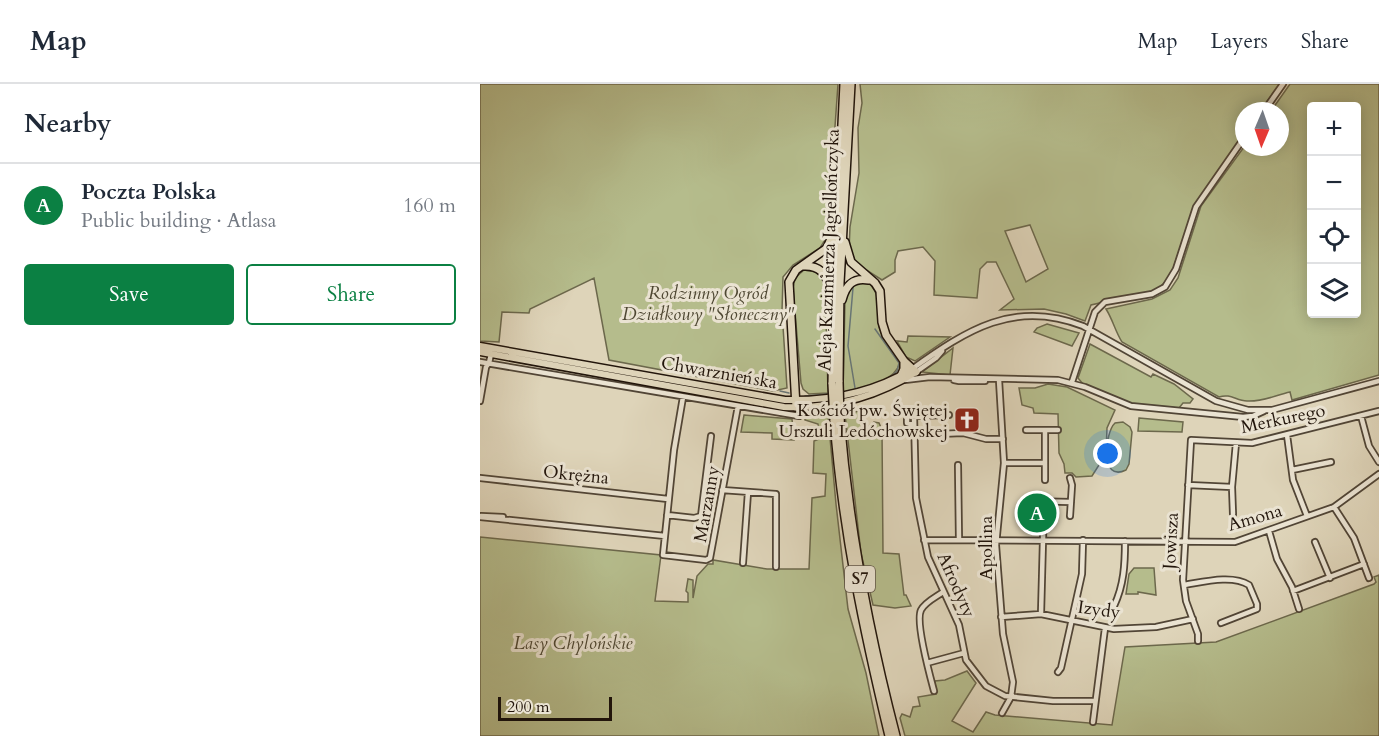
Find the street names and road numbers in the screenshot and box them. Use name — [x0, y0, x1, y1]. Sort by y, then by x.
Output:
street label: Aleja Kazimierza Jagiellończyka — [812, 128, 846, 372]
street label: Chwarznieńska — [659, 350, 779, 396]
street label: Merkurego — [1238, 398, 1328, 440]
street label: Okrężna — [542, 459, 610, 491]
street label: Marzanny — [688, 463, 726, 544]
street label: Amona — [1225, 498, 1285, 538]
street label: Jowisza — [1157, 512, 1185, 573]
street label: Apollina — [974, 516, 999, 580]
street label: Afrodyty — [931, 548, 982, 622]
road number: S7 — [845, 566, 875, 592]
street label: Izydy — [1076, 595, 1122, 625]

